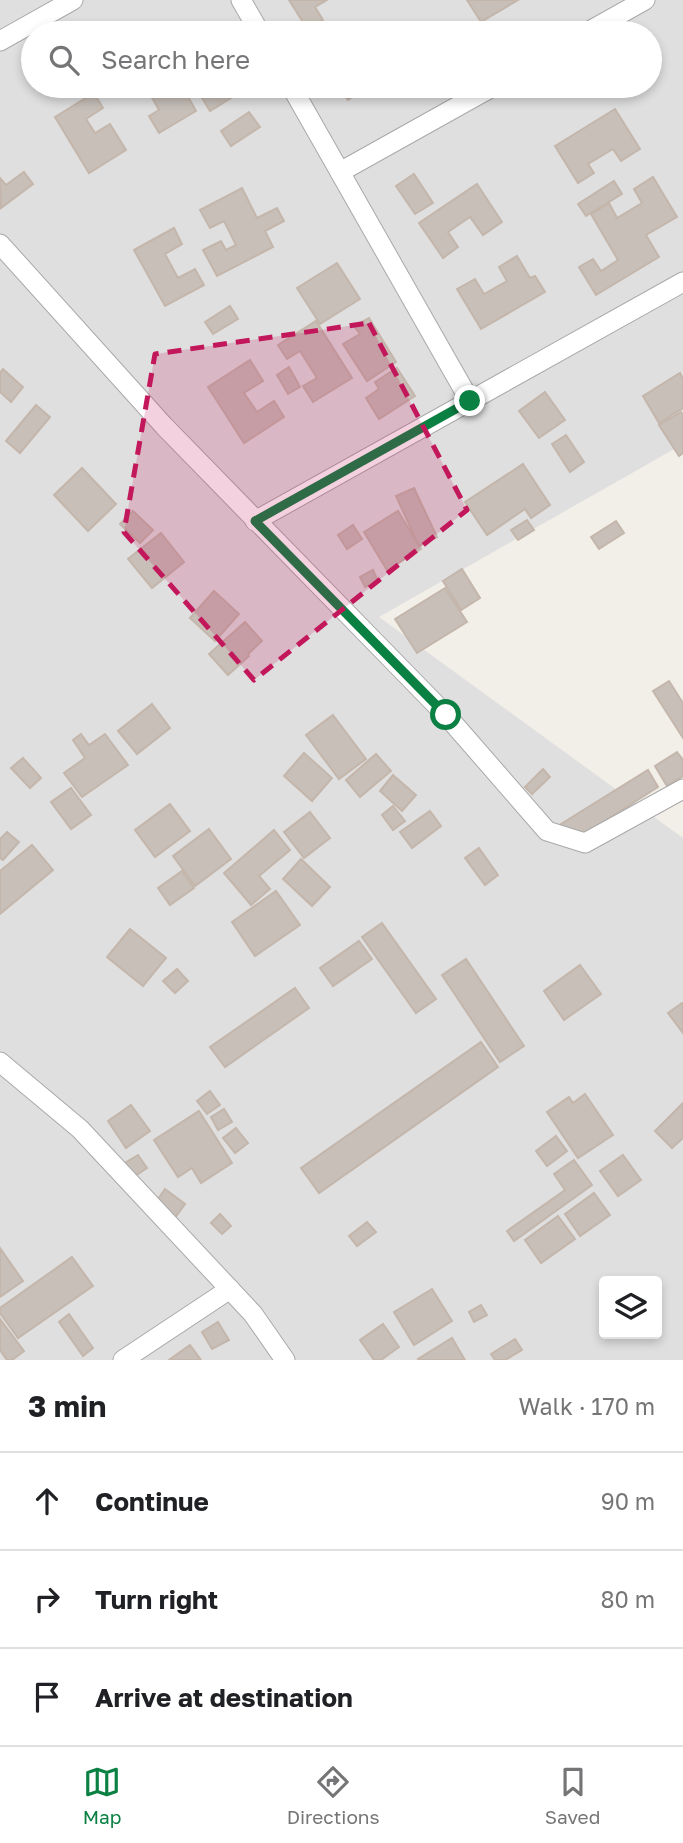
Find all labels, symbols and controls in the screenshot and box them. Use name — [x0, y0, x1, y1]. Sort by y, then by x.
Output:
search box — [21, 21, 662, 98]
icon: search — [45, 41, 83, 79]
text: Search here — [101, 44, 250, 75]
route end — [454, 385, 485, 416]
route start — [430, 699, 461, 730]
map controls — [599, 1276, 662, 1339]
button: layers — [599, 1276, 662, 1339]
text: 3 min — [28, 1388, 106, 1424]
text: Walk · 170 m — [518, 1392, 655, 1420]
icon: ahead — [28, 1482, 66, 1520]
text: Continue — [95, 1486, 209, 1517]
text: 90 m — [601, 1487, 655, 1515]
icon: right — [28, 1580, 66, 1618]
text: Turn right — [95, 1584, 218, 1615]
text: 80 m — [601, 1585, 655, 1613]
icon: arrive — [28, 1678, 66, 1716]
text: Arrive at destination — [95, 1682, 353, 1713]
tab: Map — [83, 1763, 121, 1828]
tab: Directions — [287, 1763, 380, 1828]
tab: Saved — [545, 1763, 600, 1828]

